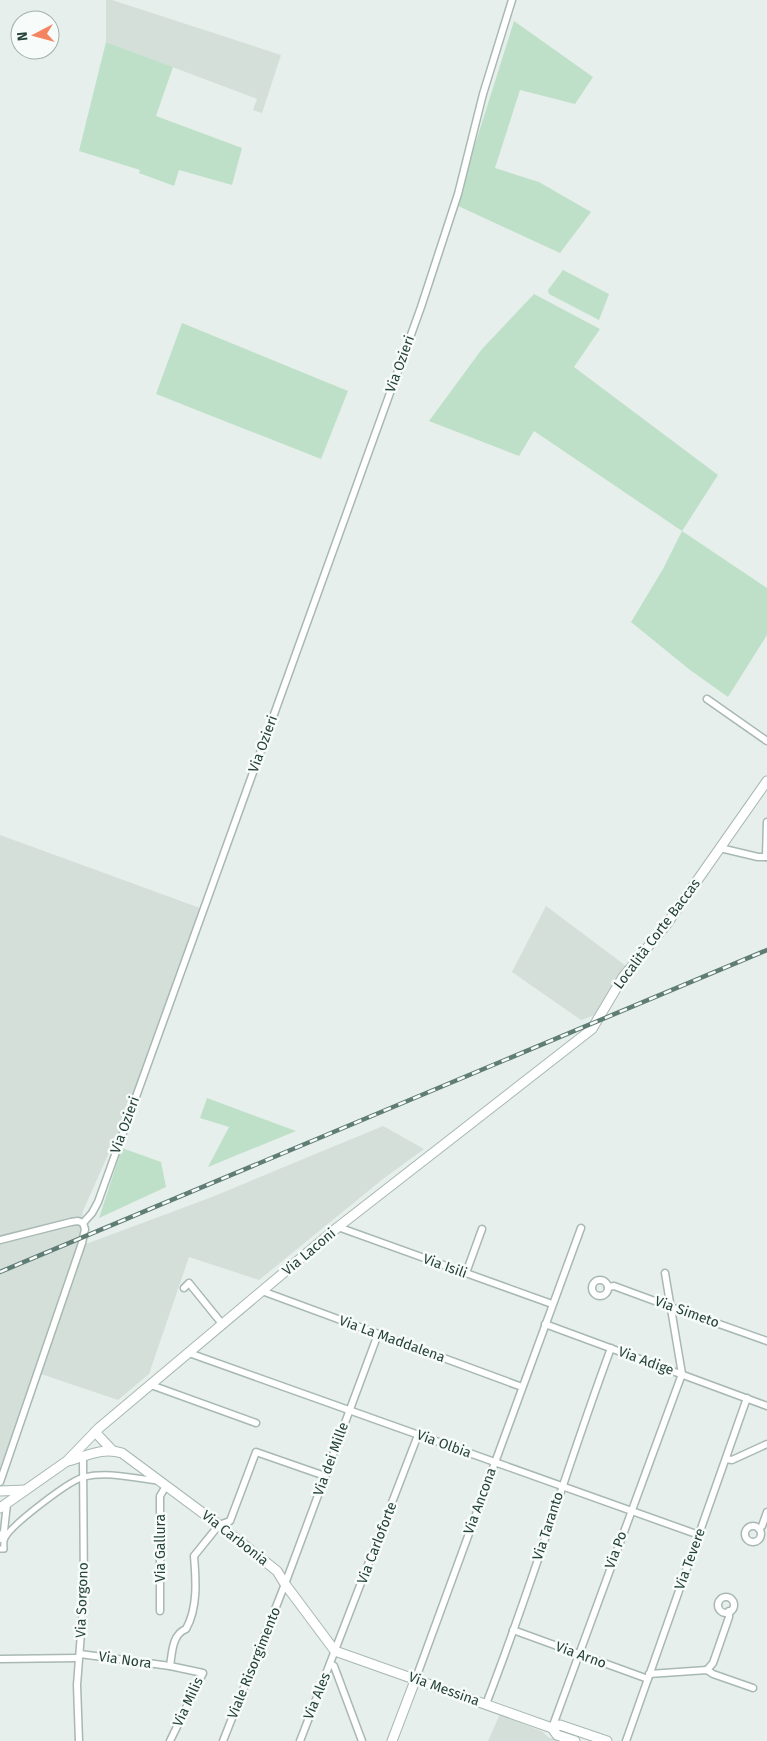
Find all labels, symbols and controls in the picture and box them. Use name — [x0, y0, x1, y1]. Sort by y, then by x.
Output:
north arrow — [10, 10, 60, 60]
text: N — [14, 31, 32, 42]
street label: Via Ozieri — [382, 333, 418, 395]
street label: Via Ozieri — [245, 713, 281, 775]
street label: Località Corte Baccas — [610, 875, 704, 992]
street label: Via Ozieri — [107, 1094, 143, 1156]
street label: Via Laconi — [279, 1225, 339, 1279]
street label: Via Isili — [421, 1250, 469, 1282]
street label: Via Simeto — [652, 1293, 722, 1331]
street label: Via La Maddalena — [337, 1312, 447, 1366]
street label: Via Adige — [616, 1343, 676, 1379]
street label: Via dei Mille — [310, 1420, 352, 1498]
street label: Via Olbia — [414, 1426, 474, 1462]
street label: Via Ancona — [460, 1465, 500, 1537]
street label: Via Taranto — [529, 1490, 567, 1562]
street label: Via Carloforte — [354, 1500, 400, 1586]
street label: Via Carbonia — [198, 1507, 272, 1569]
street label: Via Gallura — [152, 1514, 169, 1582]
street label: Via Tevere — [671, 1526, 709, 1592]
street label: Via Po — [601, 1529, 631, 1571]
street label: Via Sorgono — [72, 1562, 92, 1638]
street label: Viale Risorgimento — [224, 1605, 284, 1721]
street label: Via Arno — [553, 1638, 609, 1672]
street label: Via Nora — [97, 1648, 153, 1672]
street label: Via Messina — [406, 1668, 482, 1710]
street label: Via Ales — [300, 1670, 334, 1722]
street label: Via Milis — [169, 1674, 207, 1729]

